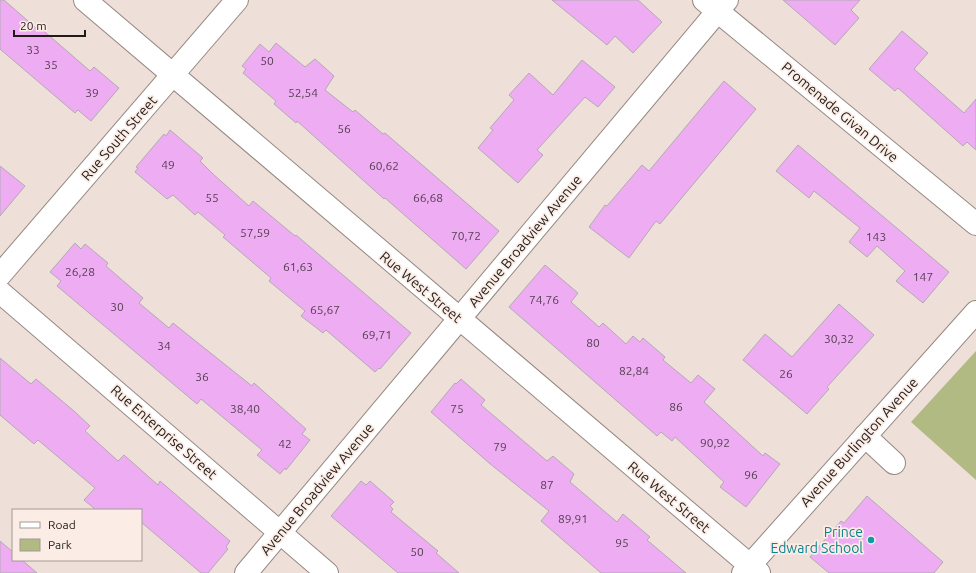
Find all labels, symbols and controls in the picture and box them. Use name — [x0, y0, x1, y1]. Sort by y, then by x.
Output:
scale bar — [14, 12, 85, 38]
text: 20 m — [20, 19, 47, 32]
house number: 33 — [26, 43, 40, 56]
house number: 50 — [260, 54, 274, 67]
house number: 35 — [44, 58, 58, 71]
street label: Promenade Givan Drive — [779, 59, 901, 165]
house number: 39 — [85, 86, 99, 99]
house number: 52,54 — [288, 86, 318, 99]
street label: Rue South Street — [78, 92, 160, 184]
house number: 56 — [337, 122, 351, 135]
house number: 49 — [161, 158, 175, 171]
house number: 60,62 — [369, 159, 399, 172]
street label: Avenue Broadview Avenue — [465, 172, 585, 310]
house number: 55 — [205, 191, 219, 204]
house number: 66,68 — [413, 191, 443, 204]
house number: 57,59 — [240, 226, 270, 239]
house number: 70,72 — [451, 229, 481, 242]
house number: 143 — [866, 230, 886, 243]
street label: Rue West Street — [377, 248, 466, 326]
house number: 61,63 — [283, 260, 313, 273]
house number: 26,28 — [65, 265, 95, 278]
house number: 147 — [913, 270, 933, 283]
house number: 74,76 — [529, 293, 559, 306]
house number: 30 — [110, 300, 124, 313]
house number: 65,67 — [310, 303, 340, 316]
house number: 69,71 — [362, 328, 392, 341]
house number: 30,32 — [824, 332, 854, 345]
house number: 80 — [586, 336, 600, 349]
house number: 34 — [157, 339, 171, 352]
house number: 82,84 — [619, 364, 649, 377]
house number: 26 — [779, 367, 793, 380]
house number: 36 — [195, 370, 209, 383]
street label: Avenue Burlington Avenue — [797, 374, 921, 510]
street label: Rue Enterprise Street — [108, 382, 221, 483]
house number: 86 — [669, 400, 683, 413]
house number: 38,40 — [230, 402, 260, 415]
house number: 75 — [450, 402, 464, 415]
street label: Avenue Broadview Avenue — [257, 420, 377, 558]
house number: 90,92 — [700, 436, 730, 449]
house number: 42 — [278, 437, 292, 450]
house number: 79 — [493, 440, 507, 453]
street label: Rue West Street — [625, 458, 714, 536]
house number: 96 — [744, 468, 758, 481]
house number: 87 — [540, 478, 554, 491]
legend — [12, 509, 142, 561]
house number: 89,91 — [558, 512, 588, 525]
text: Road — [48, 518, 76, 531]
place label: Prince Edward School — [770, 524, 863, 556]
marker: Prince Edward School — [866, 535, 876, 545]
house number: 95 — [615, 536, 629, 549]
text: Park — [48, 538, 72, 551]
house number: 50 — [410, 545, 424, 558]

